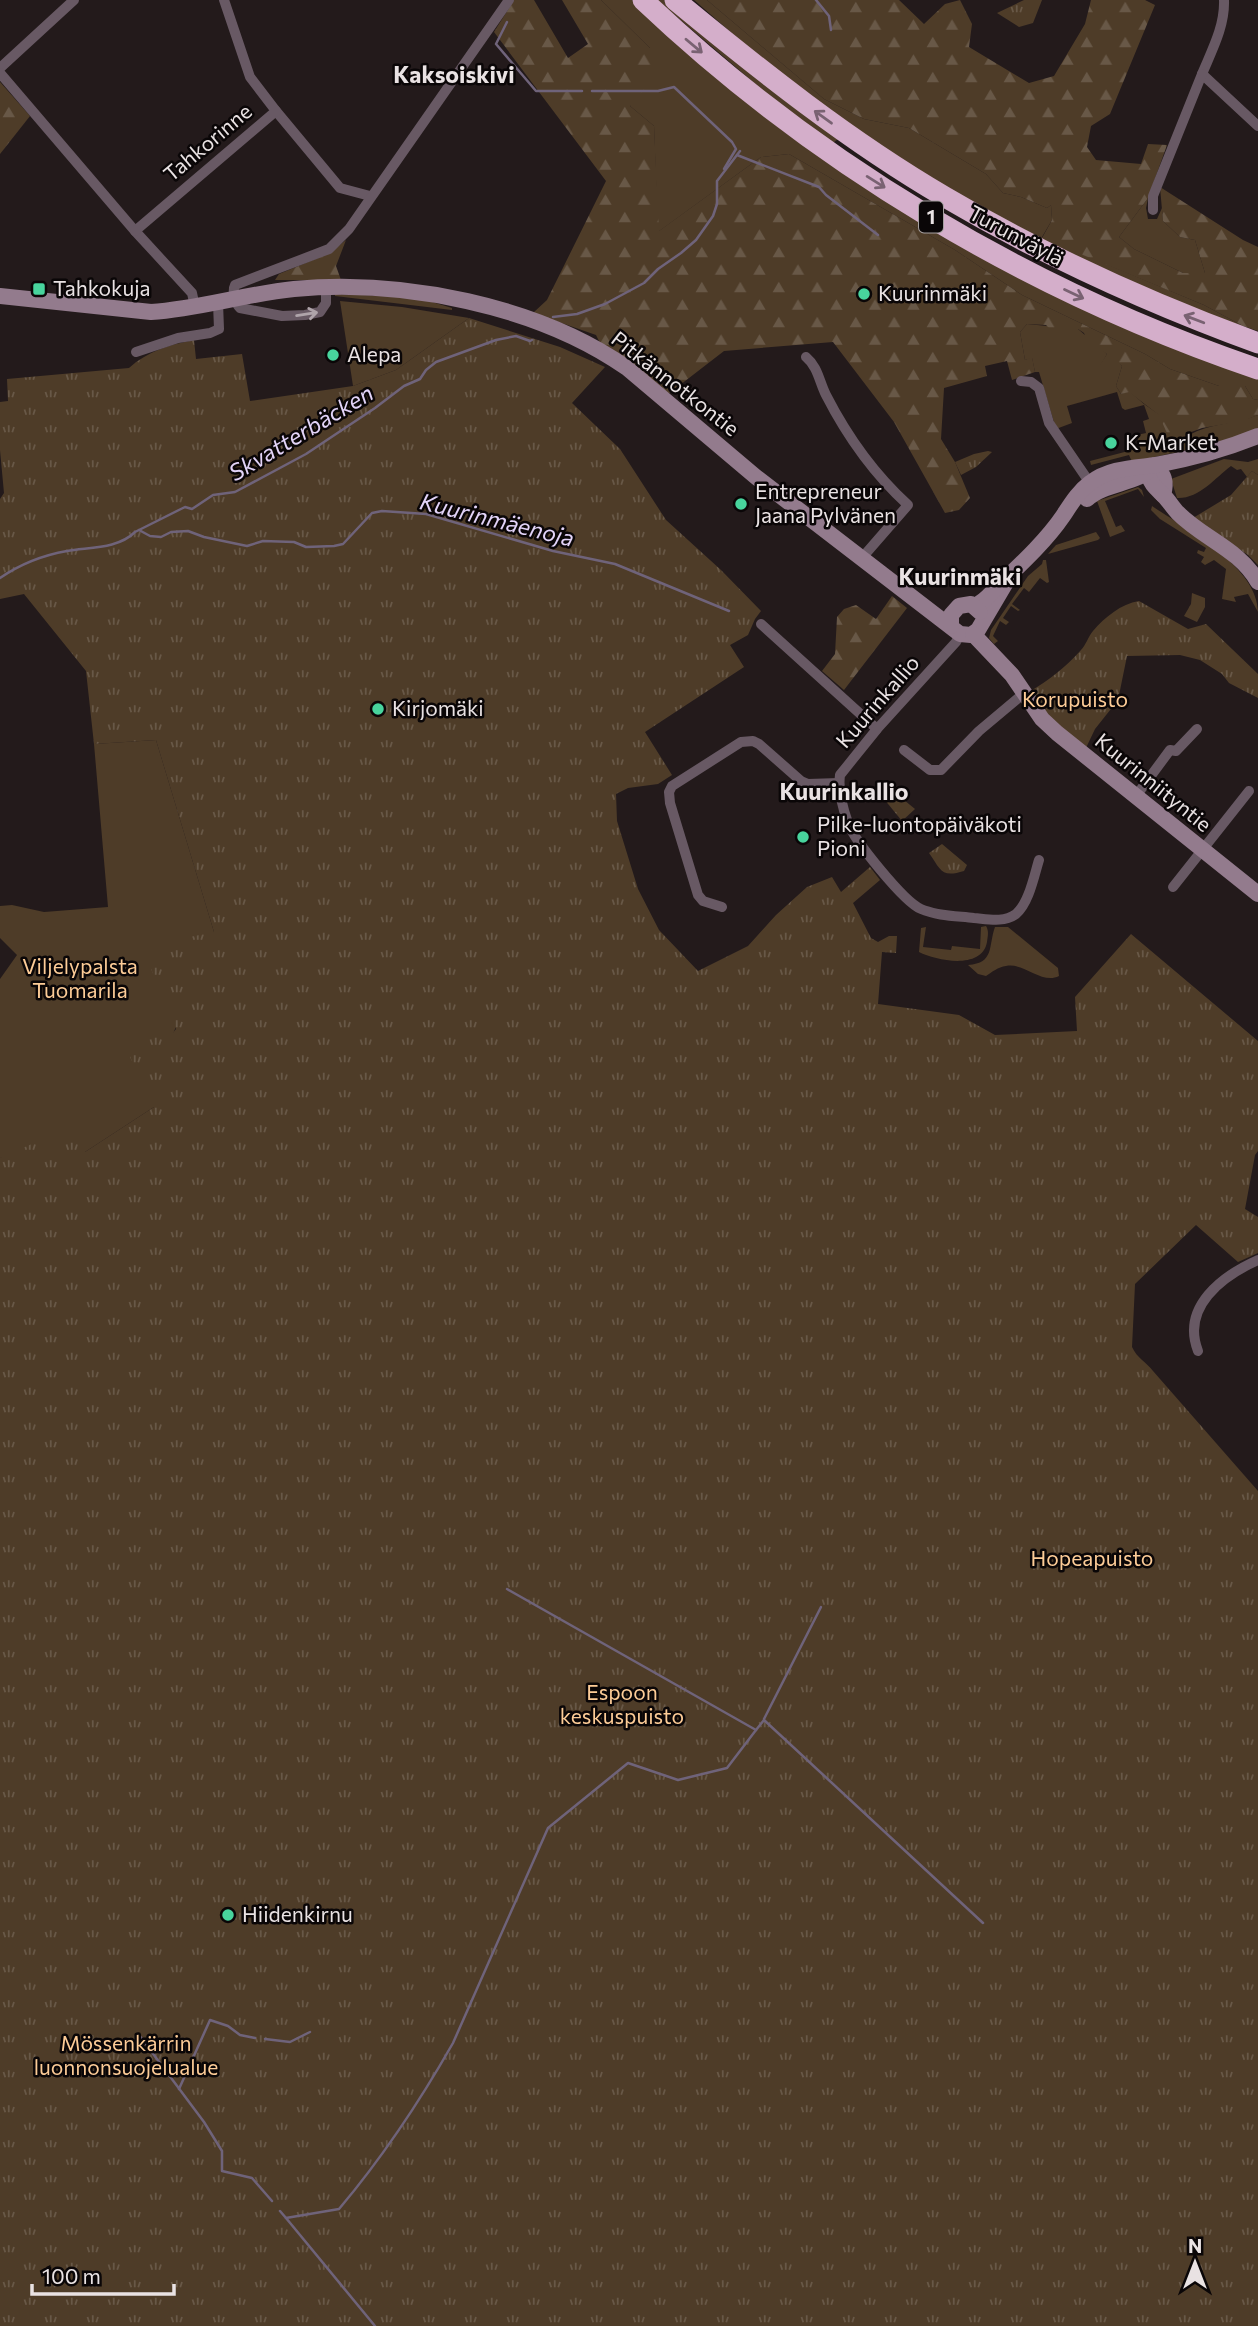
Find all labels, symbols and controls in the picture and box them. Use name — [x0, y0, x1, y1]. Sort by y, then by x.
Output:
one-way arrow — [685, 38, 703, 54]
district label: Kaksoiskivi — [393, 60, 515, 88]
street label: Tahkorinne — [158, 98, 256, 186]
one-way arrow — [814, 110, 833, 124]
one-way arrow — [865, 176, 885, 190]
street label: Turunväylä — [965, 199, 1068, 270]
road number: 1 — [919, 202, 943, 232]
place label: Tahkokuja — [53, 275, 151, 300]
place label: Kuurinmäki — [878, 280, 987, 305]
marker: Tahkokuja — [31, 281, 47, 297]
marker: Kuurinmäki — [856, 286, 872, 302]
one-way arrow — [1063, 287, 1084, 301]
one-way arrow — [295, 307, 318, 320]
one-way arrow — [1184, 312, 1205, 325]
street label: Pitkännotkontie — [607, 325, 745, 440]
place label: Alepa — [347, 341, 401, 366]
marker: Alepa — [325, 347, 341, 363]
water label: Skvatterbäcken — [223, 378, 378, 486]
place label: K-Market — [1125, 429, 1217, 454]
marker: K-Market — [1103, 435, 1119, 451]
place label: Entrepreneur Jaana Pylvänen — [755, 478, 896, 527]
water label: Kuurinmäenoja — [417, 486, 577, 552]
marker: Entrepreneur Jaana Pylvänen — [733, 496, 749, 512]
district label: Kuurinmäki — [899, 562, 1021, 590]
street label: Kuurinkallio — [830, 650, 924, 752]
park label: Korupuisto — [1022, 686, 1128, 711]
place label: Kirjomäki — [392, 695, 484, 720]
marker: Kirjomäki — [370, 701, 386, 717]
street label: Kuurinniityntie — [1091, 727, 1217, 836]
district label: Kuurinkallio — [779, 777, 909, 805]
place label: Pilke-luontopäiväkoti Pioni — [817, 811, 1022, 860]
marker: Pilke-luontopäiväkoti Pioni — [795, 829, 811, 845]
park label: Viljelypalsta Tuomarila — [22, 953, 138, 1002]
park label: Hopeapuisto — [1031, 1545, 1153, 1570]
park label: Espoon keskuspuisto — [560, 1679, 684, 1728]
place label: Hiidenkirnu — [242, 1901, 353, 1926]
marker: Hiidenkirnu — [220, 1907, 236, 1923]
park label: Mössenkärrin luonnonsuojelualue — [34, 2030, 218, 2079]
north arrow — [1160, 2228, 1230, 2298]
text: N — [1188, 2234, 1202, 2257]
scale bar — [32, 2252, 173, 2296]
text: 100 m — [42, 2263, 101, 2288]

